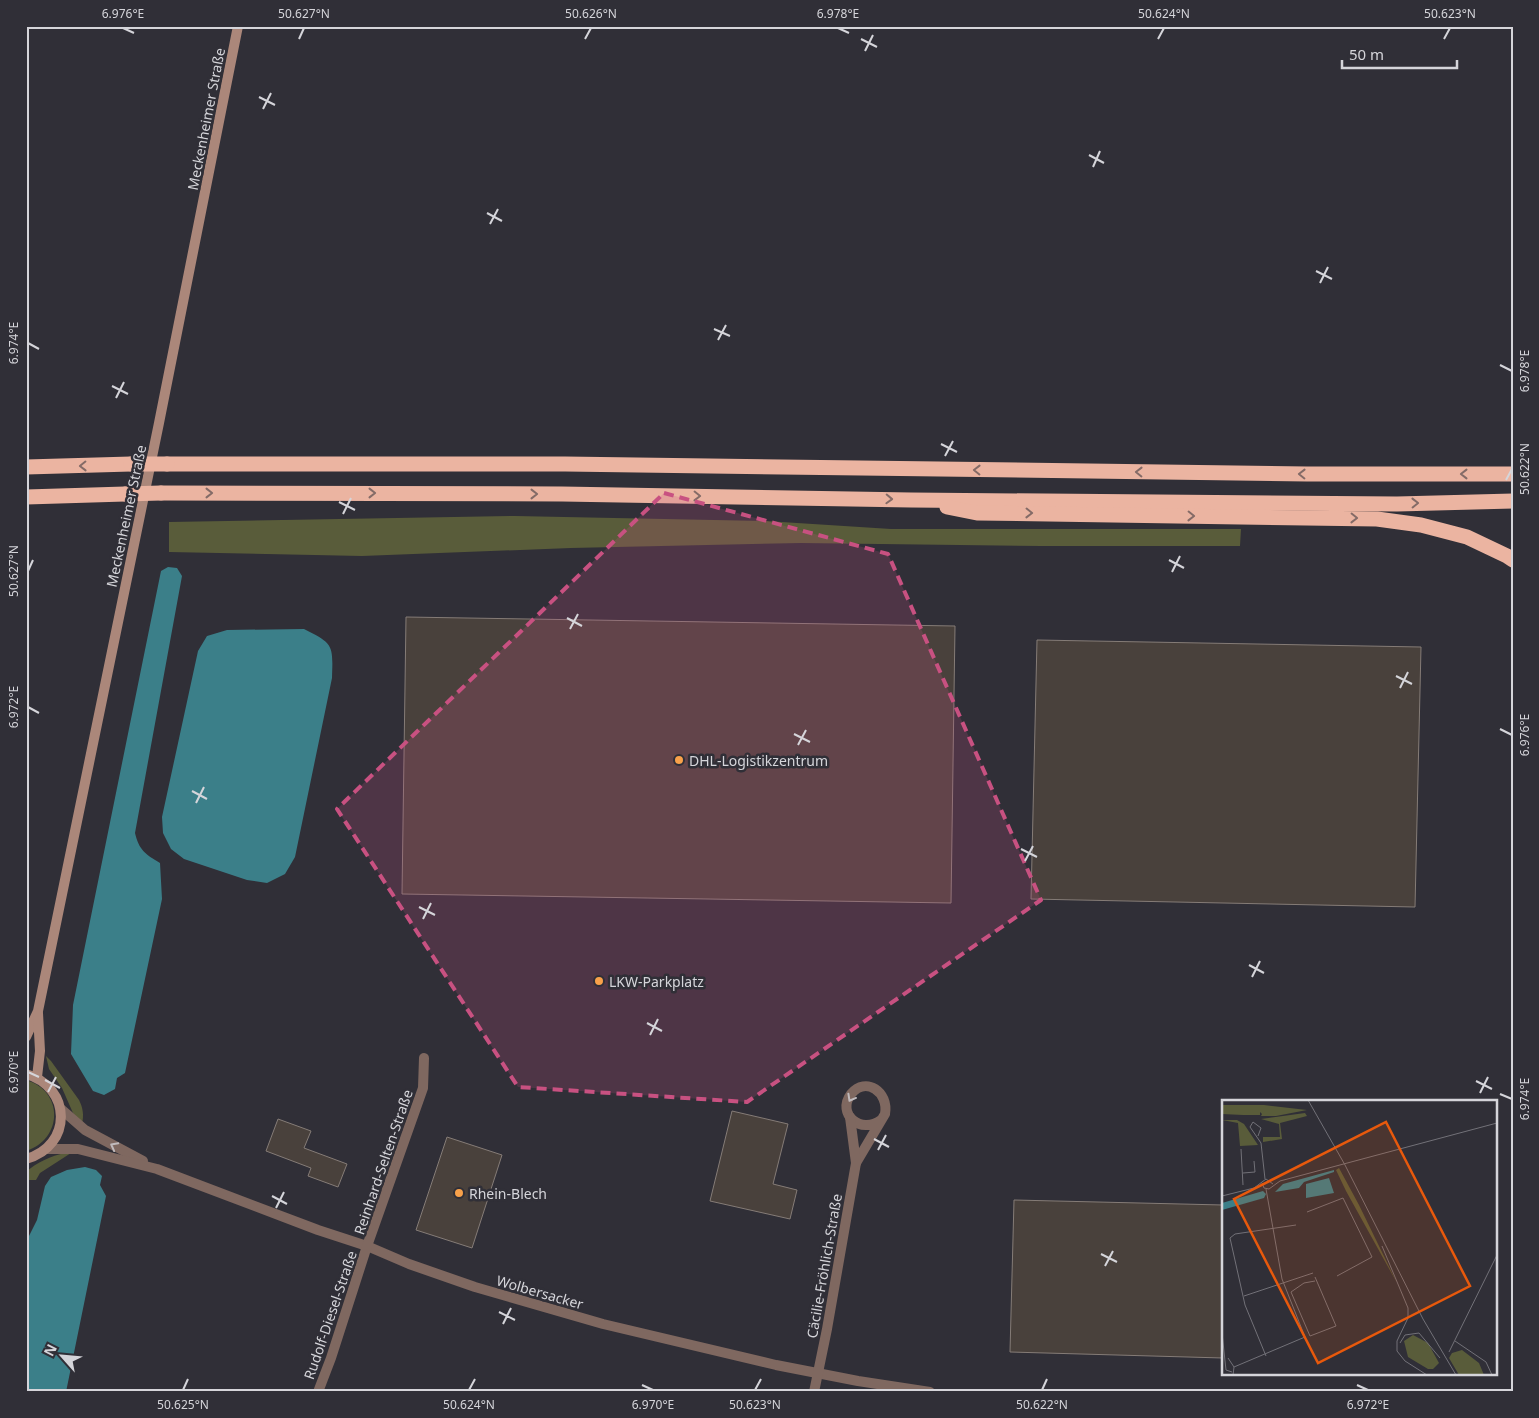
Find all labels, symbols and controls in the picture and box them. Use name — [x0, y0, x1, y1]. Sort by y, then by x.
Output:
text: 6.976°E — [102, 5, 144, 22]
text: 50.627°N — [278, 5, 330, 22]
text: 50.626°N — [565, 5, 617, 22]
text: 6.978°E — [817, 5, 859, 22]
text: 50.624°N — [1138, 5, 1190, 22]
text: 50.623°N — [1424, 5, 1476, 22]
scale bar — [1342, 38, 1456, 70]
text: 50 m — [1349, 44, 1384, 64]
street label: Meckenheimer Straße — [183, 46, 229, 192]
text: 6.974°E — [5, 322, 22, 364]
text: 6.978°E — [1516, 350, 1533, 392]
street label: Meckenheimer Straße — [102, 443, 150, 589]
text: 50.622°N — [1516, 443, 1533, 495]
one-way arrow — [78, 460, 86, 471]
one-way arrow — [972, 465, 980, 475]
one-way arrow — [1135, 467, 1142, 477]
one-way arrow — [1297, 469, 1305, 479]
one-way arrow — [1460, 469, 1468, 479]
one-way arrow — [206, 488, 214, 498]
one-way arrow — [368, 488, 376, 498]
one-way arrow — [531, 489, 539, 499]
one-way arrow — [693, 490, 701, 501]
one-way arrow — [886, 494, 894, 504]
one-way arrow — [1412, 498, 1419, 508]
one-way arrow — [1025, 508, 1033, 518]
one-way arrow — [1188, 511, 1195, 521]
one-way arrow — [1350, 513, 1358, 524]
text: 50.627°N — [5, 545, 22, 597]
text: 6.972°E — [5, 686, 22, 728]
text: 6.976°E — [1516, 714, 1533, 756]
place label: DHL-Logistikzentrum — [689, 751, 828, 770]
marker: DHL-Logistikzentrum — [673, 754, 685, 766]
place label: LKW-Parkplatz — [609, 972, 704, 991]
marker: LKW-Parkplatz — [593, 975, 605, 987]
text: 6.970°E — [5, 1051, 22, 1093]
text: 6.974°E — [1516, 1078, 1533, 1120]
street label: Reinhard-Selten-Straße — [349, 1087, 417, 1237]
one-way arrow — [847, 1092, 857, 1101]
inset map — [1222, 1100, 1496, 1376]
one-way arrow — [110, 1142, 119, 1152]
place label: Rhein-Blech — [469, 1184, 547, 1203]
marker: Rhein-Blech — [453, 1187, 465, 1199]
street label: Cäcilie-Fröhlich-Straße — [802, 1192, 846, 1340]
street label: Rudolf-Diesel-Straße — [299, 1248, 361, 1382]
street label: Wolbersacker — [494, 1271, 586, 1314]
north arrow — [38, 1330, 88, 1380]
text: N — [39, 1340, 61, 1359]
text: 50.625°N — [157, 1396, 209, 1413]
text: 50.624°N — [443, 1396, 495, 1413]
text: 6.970°E — [632, 1396, 674, 1413]
text: 50.623°N — [729, 1396, 781, 1413]
text: 50.622°N — [1016, 1396, 1068, 1413]
text: 6.972°E — [1347, 1396, 1389, 1413]

